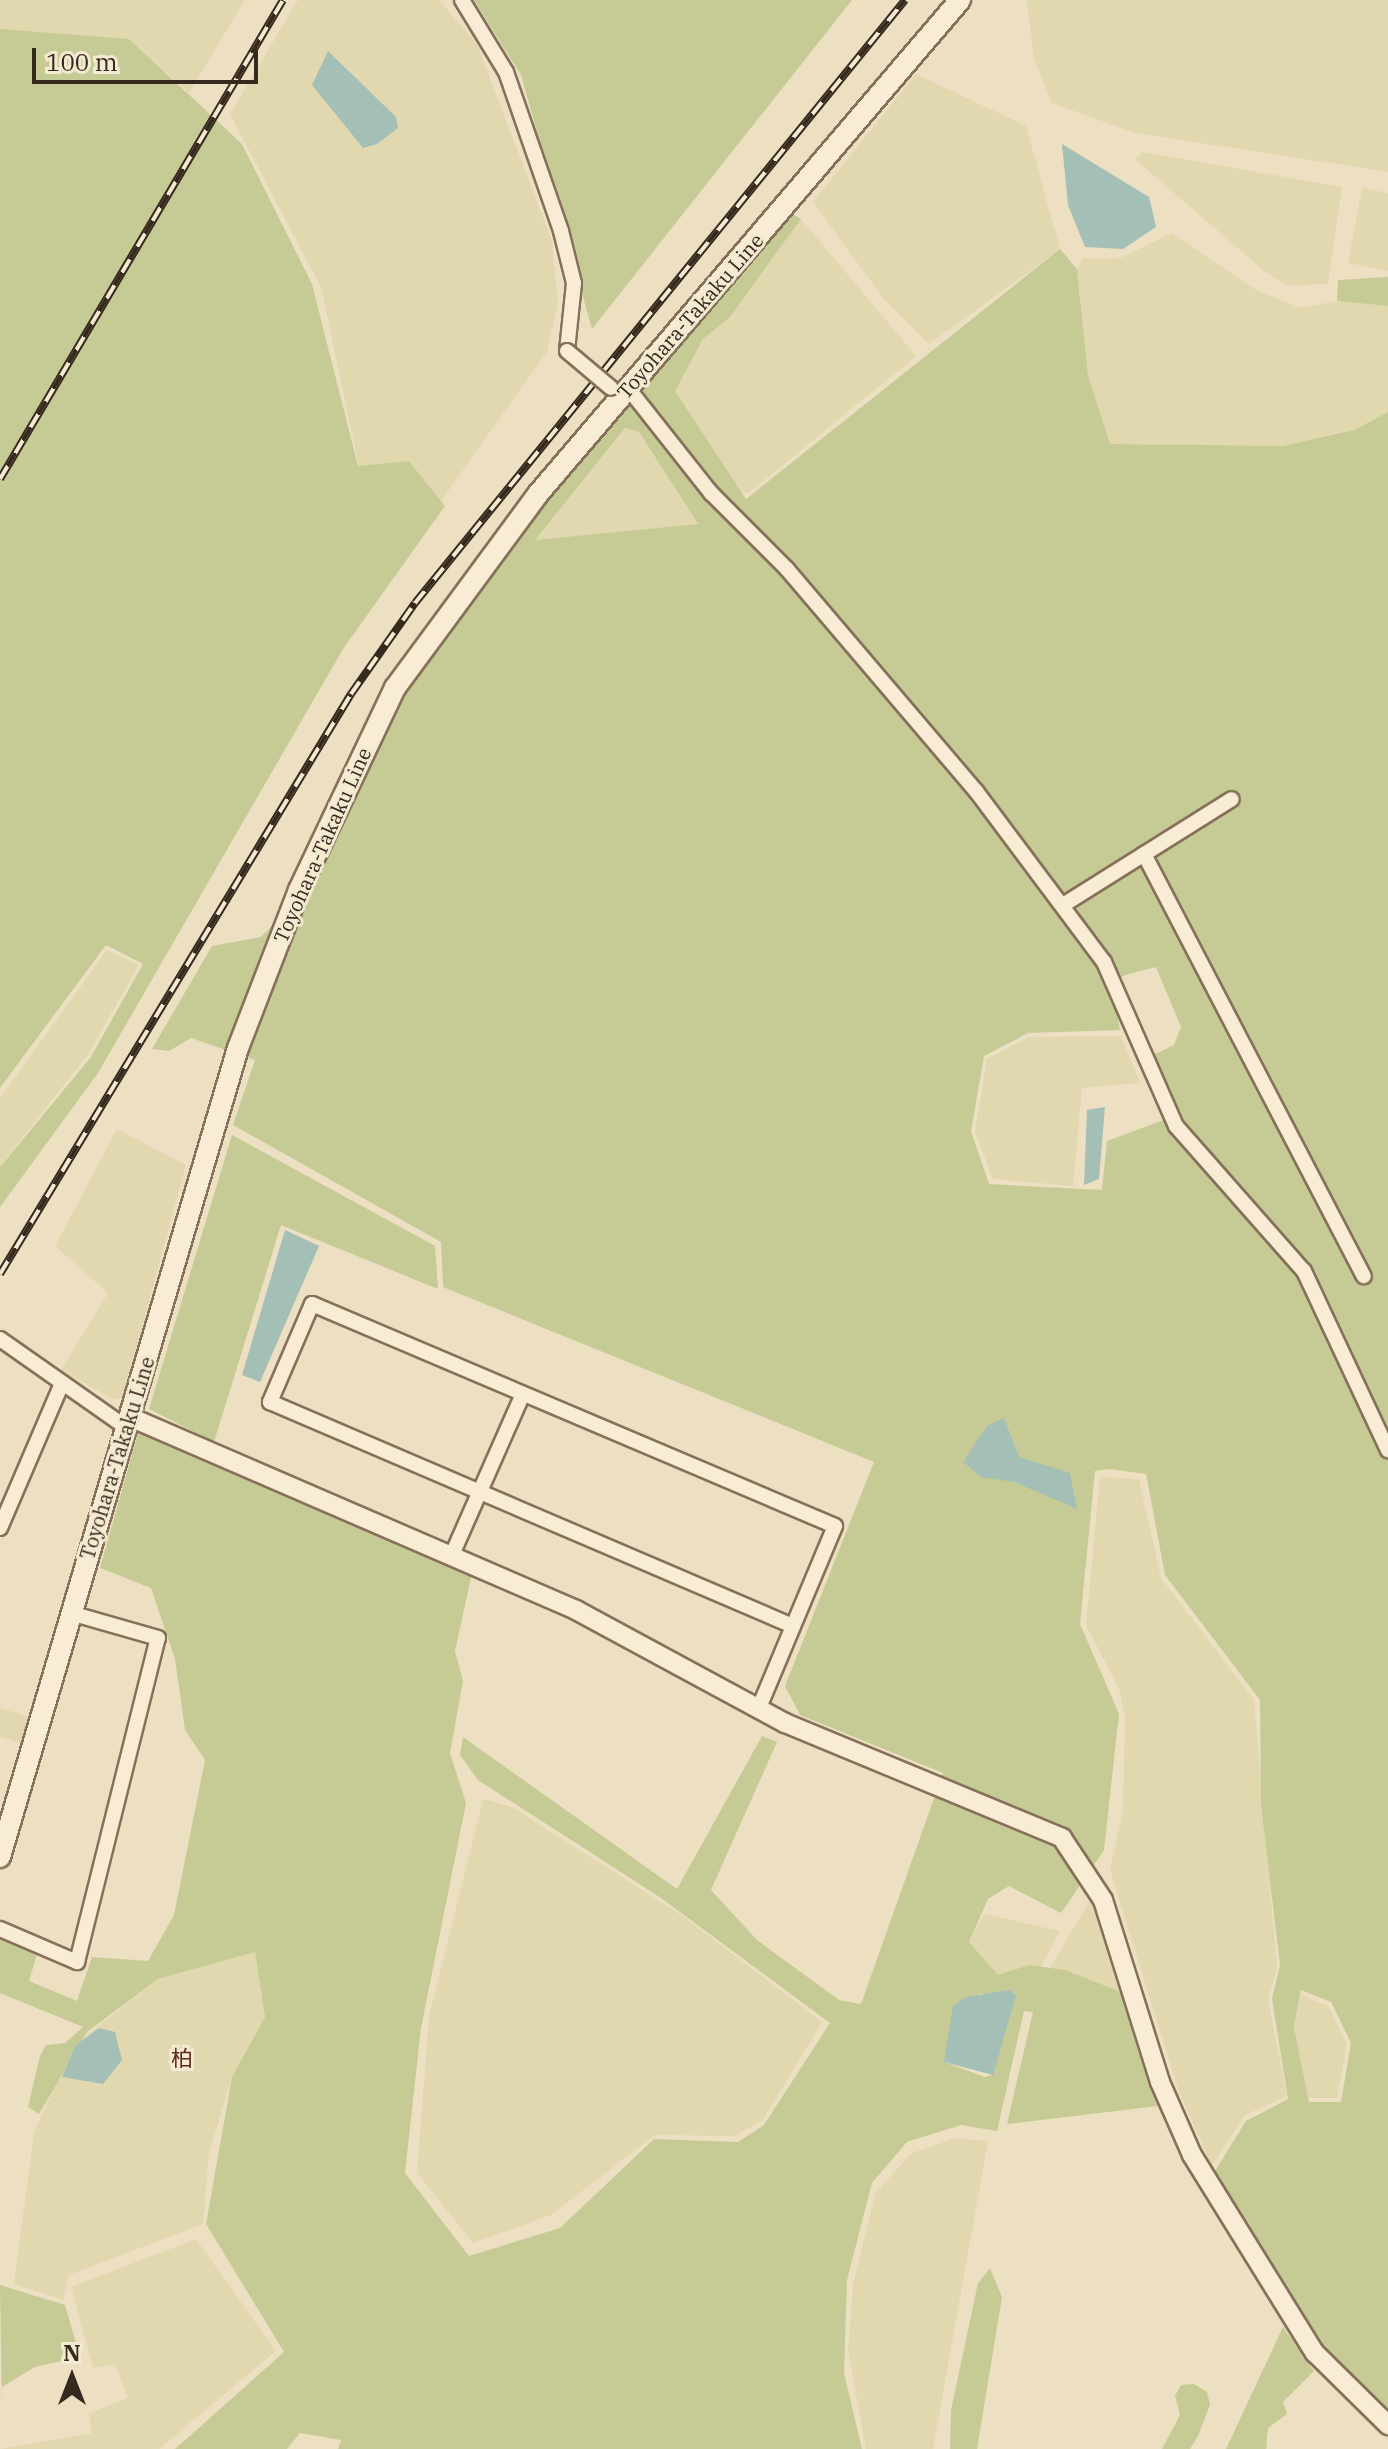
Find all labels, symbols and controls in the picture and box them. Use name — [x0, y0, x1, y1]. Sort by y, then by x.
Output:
scale bar — [36, 32, 262, 82]
text: 100 m — [46, 46, 118, 78]
street label: Toyohara-Takaku Line — [612, 228, 768, 404]
street label: Toyohara-Takaku Line — [268, 744, 376, 946]
street label: Toyohara-Takaku Line — [75, 1354, 159, 1562]
district label: 柏 — [171, 2045, 193, 2071]
north arrow — [32, 2337, 112, 2417]
text: N — [63, 2338, 81, 2367]

